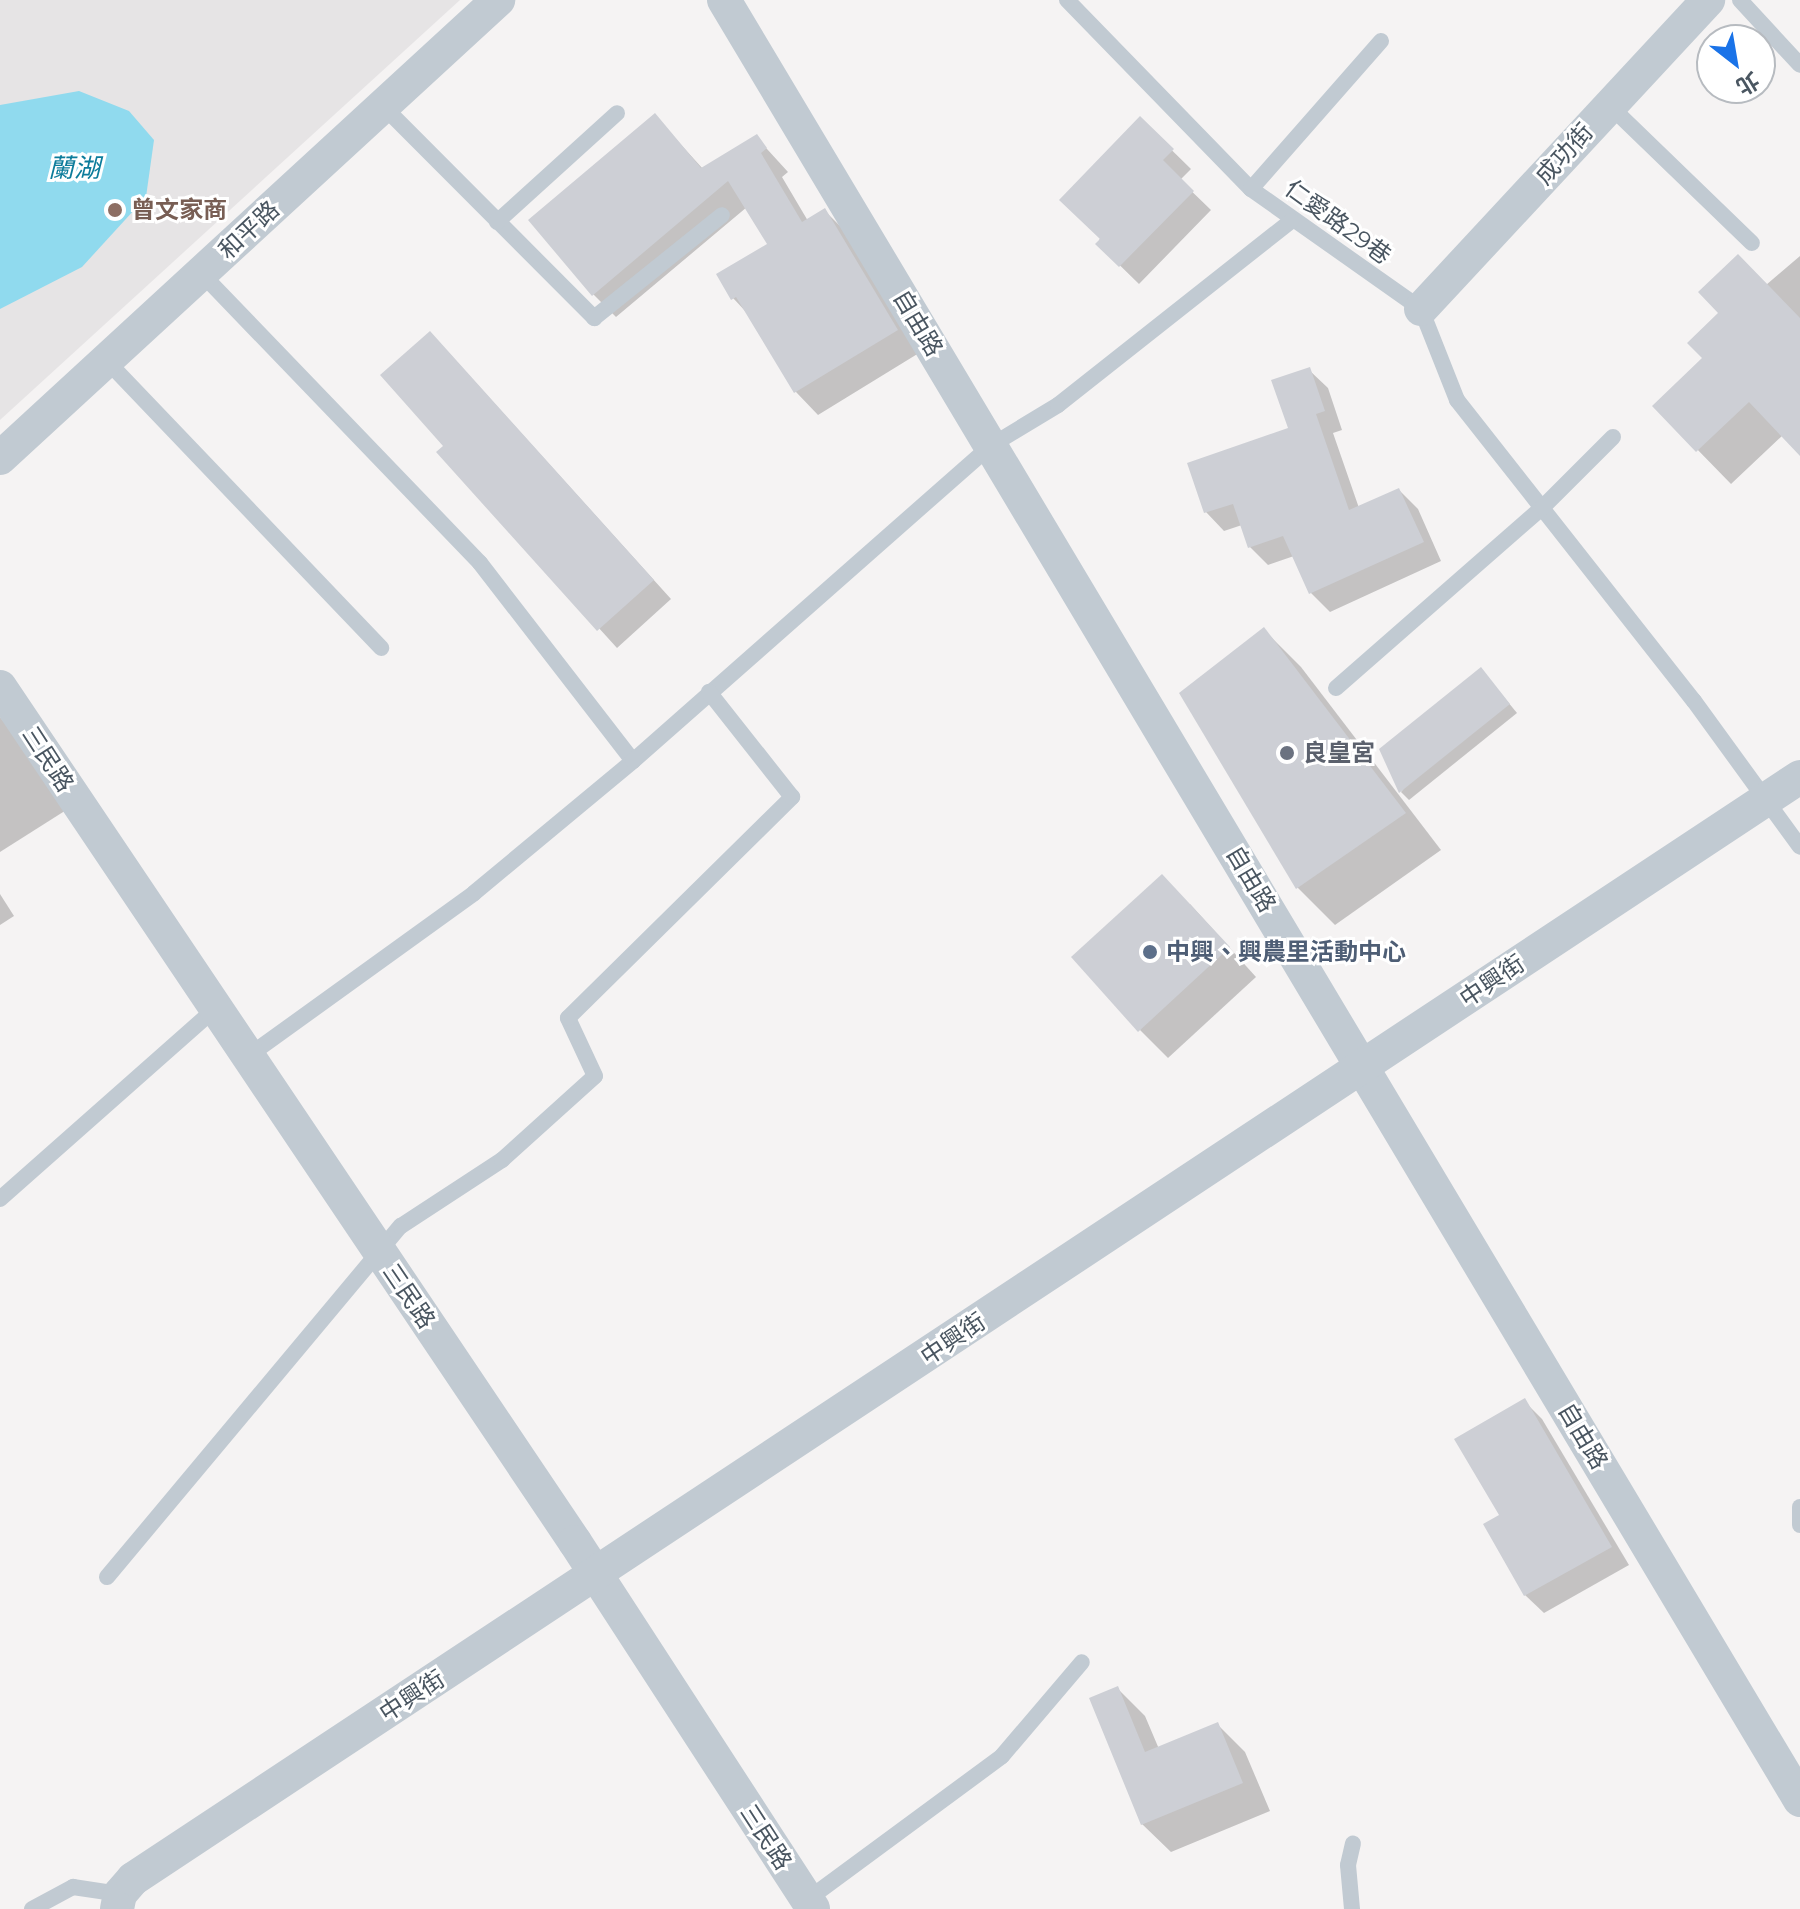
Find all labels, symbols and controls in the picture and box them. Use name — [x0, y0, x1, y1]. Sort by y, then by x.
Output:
north arrow — [1696, 24, 1776, 104]
text: 北 — [1731, 66, 1764, 101]
street label: 成功街 — [1529, 118, 1599, 190]
water label: 蘭湖 — [48, 153, 100, 185]
street label: 仁愛路29巷 — [1279, 174, 1397, 270]
street label: 和平路 — [213, 195, 285, 265]
place label: 曾文家商 — [131, 196, 227, 224]
marker: 曾文家商 — [106, 201, 124, 219]
street label: 自由路 — [887, 285, 949, 361]
street label: 三民路 — [16, 721, 80, 797]
place label: 良皇宮 — [1303, 739, 1375, 767]
marker: 良皇宮 — [1278, 744, 1296, 762]
street label: 自由路 — [1220, 841, 1282, 917]
place label: 中興、興農里活動中心 — [1166, 938, 1406, 966]
marker: 中興、興農里活動中心 — [1141, 943, 1159, 961]
street label: 中興街 — [1454, 949, 1530, 1013]
street label: 三民路 — [377, 1258, 441, 1334]
street label: 中興街 — [915, 1307, 991, 1371]
street label: 自由路 — [1552, 1398, 1614, 1474]
street label: 中興街 — [374, 1664, 450, 1728]
street label: 三民路 — [734, 1799, 798, 1875]

